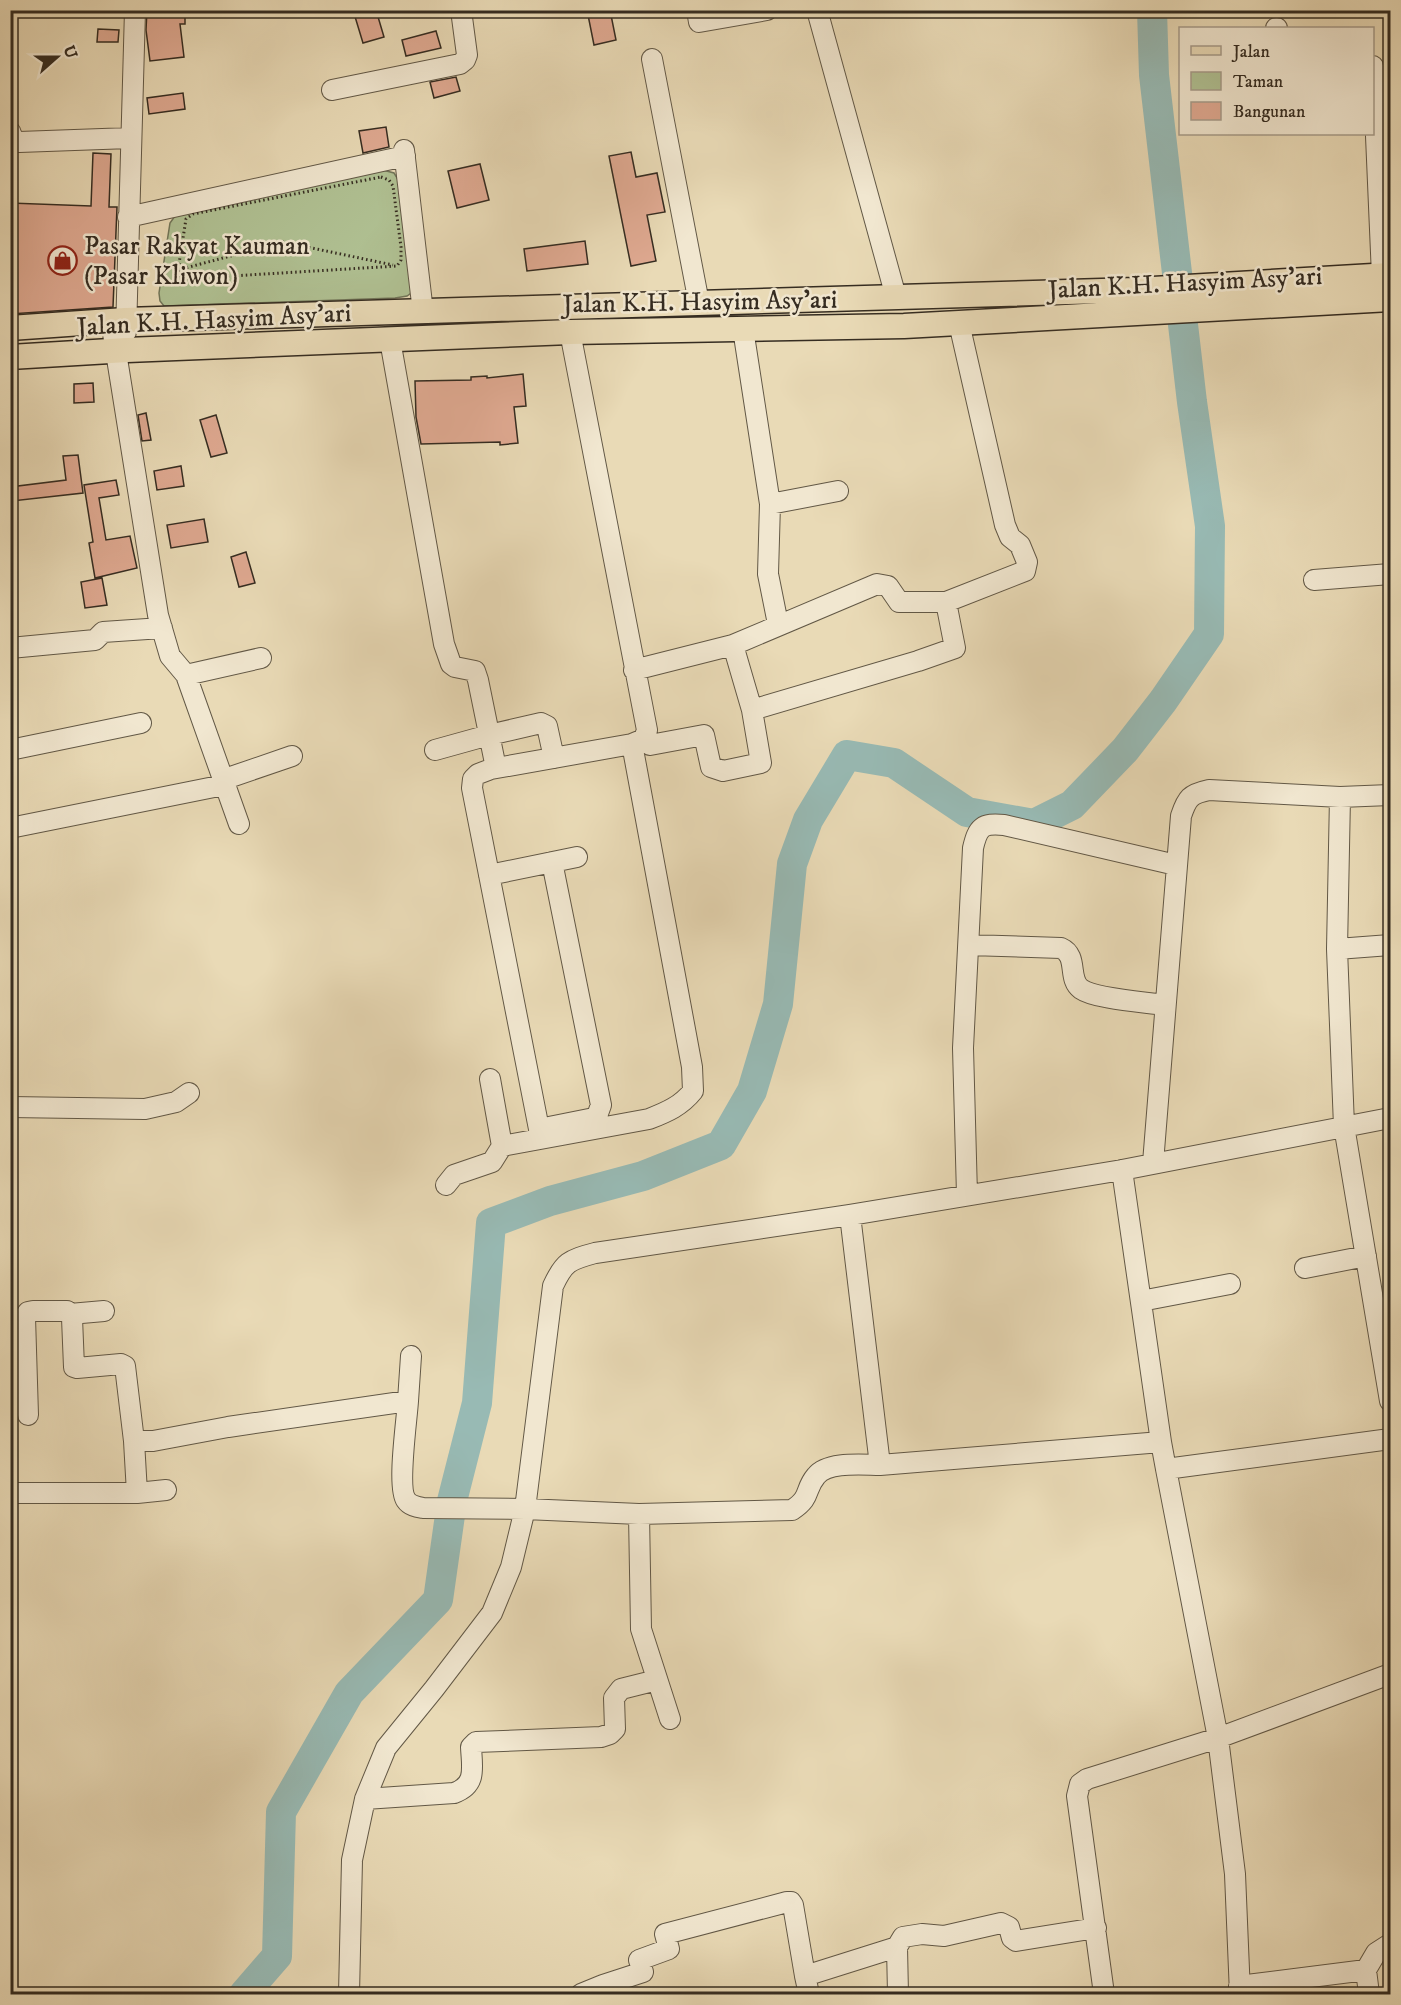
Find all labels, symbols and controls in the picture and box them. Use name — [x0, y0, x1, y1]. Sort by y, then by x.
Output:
north arrow — [27, 27, 87, 87]
legend — [1179, 27, 1374, 135]
text: Jalan — [1231, 41, 1271, 63]
text: U — [59, 43, 82, 62]
text: Taman — [1233, 71, 1284, 93]
text: Bangunan — [1233, 101, 1306, 123]
place label: Pasar Rakyat Kauman (Pasar Kliwon) — [84, 230, 310, 293]
shop icon: Pasar Rakyat Kauman (Pasar Kliwon) — [47, 244, 79, 276]
street label: Jalan K.H. Hasyim Asy'ari — [1045, 260, 1323, 307]
street label: Jalan K.H. Hasyim Asy'ari — [560, 284, 838, 321]
street label: Jalan K.H. Hasyim Asy'ari — [74, 297, 352, 344]

